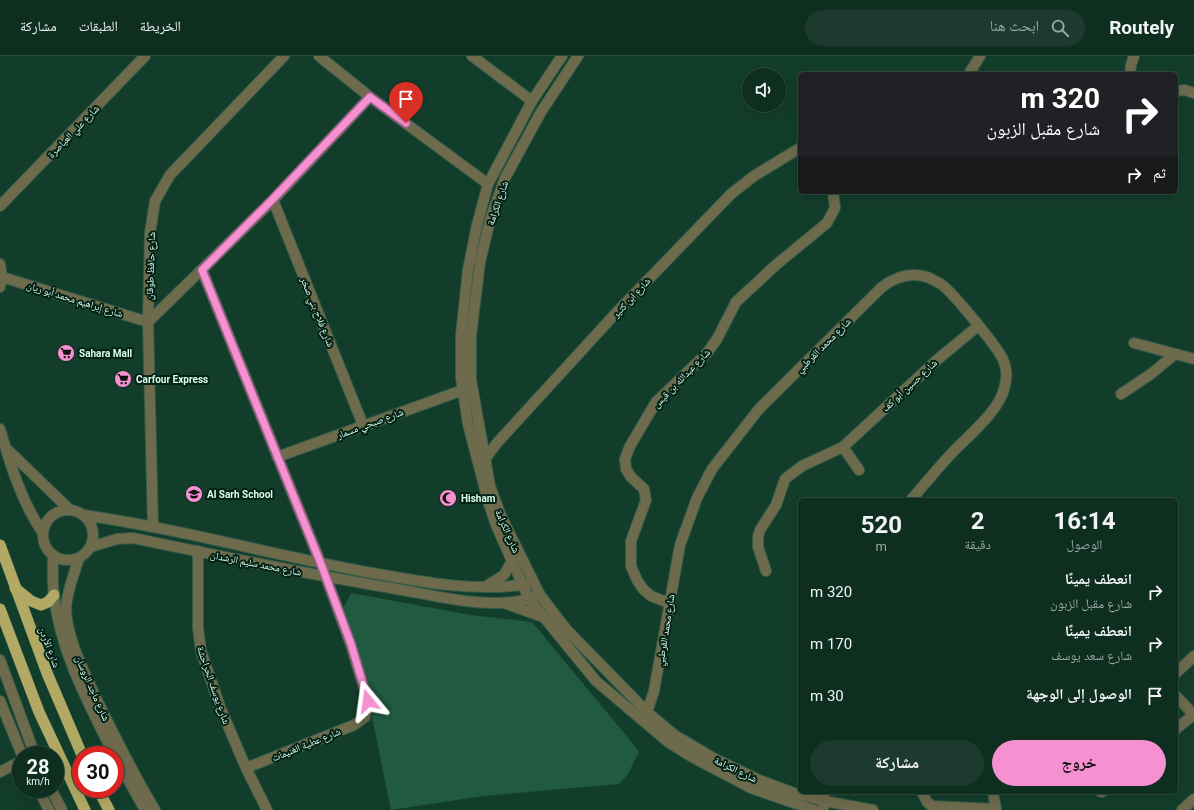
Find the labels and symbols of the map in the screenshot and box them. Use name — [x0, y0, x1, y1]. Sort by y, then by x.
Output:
pin — [389, 82, 423, 123]
street label: شارع علي العياصرة — [45, 102, 103, 162]
street label: شارع الكرامة — [485, 179, 511, 227]
street label: شارع حافظ طوقان — [144, 231, 158, 301]
street label: شارع فلاح بني صخر — [296, 275, 337, 350]
street label: شارع ابن كثير — [609, 275, 654, 321]
street label: شارع إبراهيم محمد أبو ريان — [25, 279, 125, 321]
street label: شارع محمد القرطبي — [794, 315, 855, 377]
supermarket icon: Sahara Mall — [56, 343, 76, 363]
street label: شارع عبدالله بن قيس — [651, 346, 713, 411]
place label: Sahara Mall — [79, 348, 133, 359]
street label: شارع حسين أبو كف — [879, 356, 940, 414]
supermarket icon: Carfour Express — [113, 369, 133, 389]
place label: Carfour Express — [136, 374, 208, 385]
street label: شارع صبحي مسمار — [334, 406, 406, 443]
school or university icon: Al Sarh School — [184, 484, 204, 504]
mosque icon: Hisham — [438, 488, 458, 508]
place label: Al Sarh School — [207, 489, 273, 500]
place label: Hisham — [461, 493, 496, 504]
street label: شارع الكرامة — [492, 508, 522, 555]
street label: شارع محمد سليم الرشدان — [209, 549, 303, 580]
street label: شارع محمد القرطبي — [654, 593, 679, 667]
street label: شارع الأردن — [36, 625, 63, 670]
street label: شارع يوسف الحراحشة — [194, 645, 232, 726]
street label: شارع ماجد الروسان — [72, 654, 112, 723]
position arrow — [347, 680, 389, 722]
street label: شارع عطية الغنيمات — [270, 726, 343, 764]
speed limit sign: 30 — [72, 746, 124, 798]
street label: شارع الكرامة — [712, 754, 759, 786]

